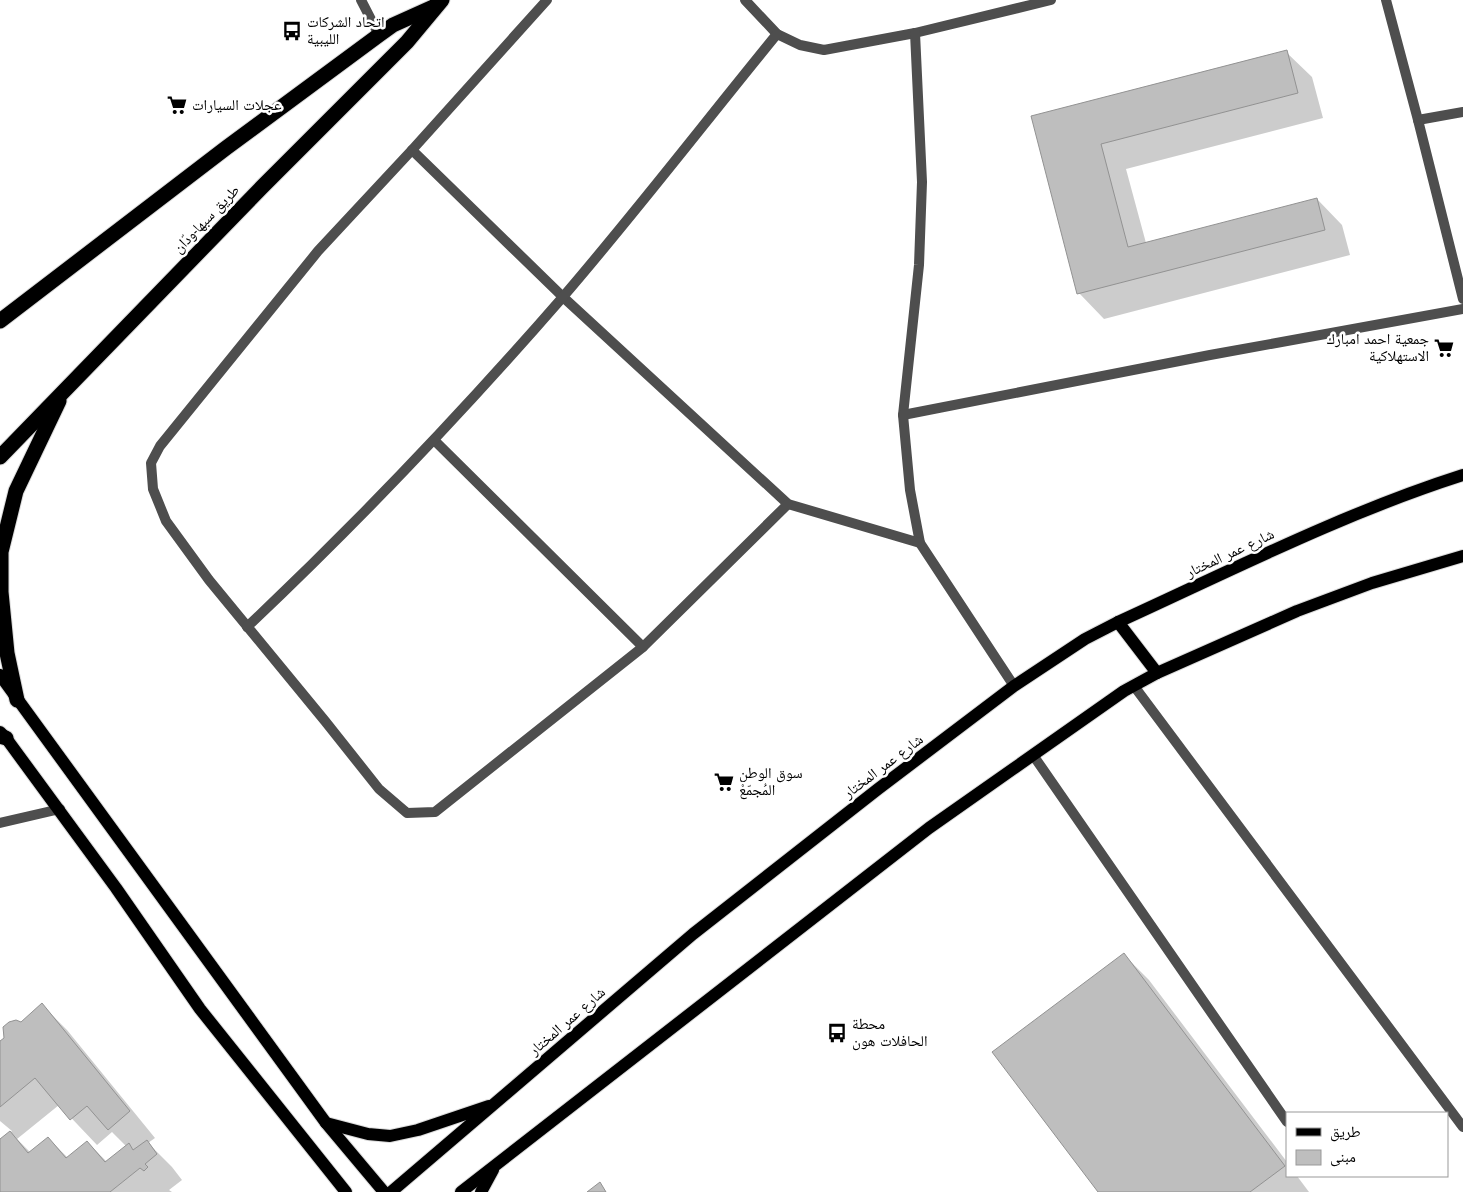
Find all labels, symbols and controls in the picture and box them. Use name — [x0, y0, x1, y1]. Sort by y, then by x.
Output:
place label: اتحاد الشركات الليبية — [307, 11, 385, 50]
bus stop icon: اتحاد الشركات الليبية — [281, 20, 303, 42]
supermarket icon: عجلات السيارات — [166, 94, 188, 116]
place label: عجلات السيارات — [192, 94, 282, 116]
street label: طريق سبها-ودّان — [168, 180, 244, 258]
place label: جمعية احمد امبارك الاستهلاكية — [1327, 328, 1429, 367]
supermarket icon: جمعية احمد امبارك الاستهلاكية — [1433, 337, 1455, 359]
street label: شارع عمر المختار — [1181, 523, 1278, 584]
street label: شارع عمر المختار — [838, 728, 928, 804]
place label: سوق الوطن المُجمّعْ — [739, 762, 803, 801]
supermarket icon: سوق الوطن المُجمّعْ — [713, 771, 735, 793]
street label: شارع عمر المختار — [523, 981, 610, 1061]
place label: محطة الحافلات هون — [852, 1013, 928, 1052]
bus stop icon: محطة الحافلات هون — [826, 1022, 848, 1044]
legend — [1286, 1112, 1448, 1177]
text: طريق — [1330, 1121, 1361, 1143]
text: مبنى — [1330, 1146, 1356, 1168]

